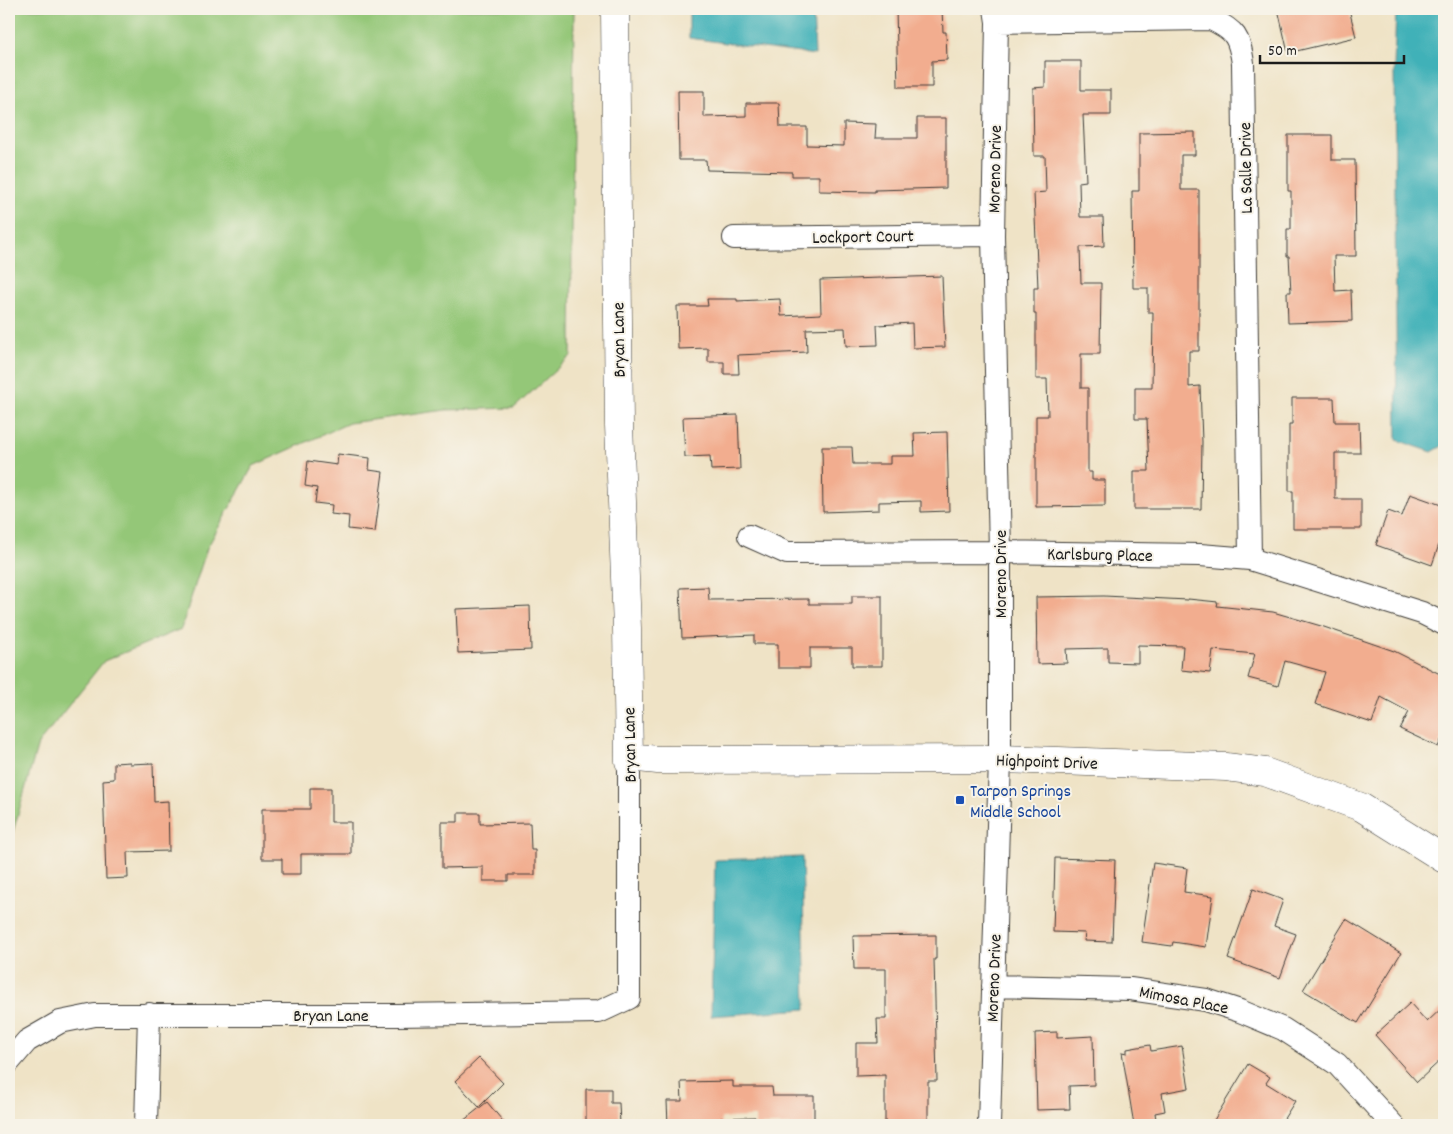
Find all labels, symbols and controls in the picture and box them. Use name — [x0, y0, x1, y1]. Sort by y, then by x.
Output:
scale bar — [1260, 32, 1404, 64]
text: 50 m — [1268, 41, 1297, 63]
street label: La Salle Drive — [1234, 122, 1261, 214]
street label: Moreno Drive — [983, 125, 1010, 213]
street label: Lockport Court — [812, 225, 914, 252]
street label: Bryan Lane — [607, 302, 634, 378]
street label: Moreno Drive — [990, 530, 1015, 618]
street label: Karlsburg Place — [1047, 543, 1153, 570]
street label: Bryan Lane — [618, 707, 645, 783]
street label: Highpoint Drive — [995, 749, 1098, 778]
place label: Tarpon Springs Middle School — [970, 780, 1071, 826]
marker: Tarpon Springs Middle School — [954, 794, 966, 806]
street label: Moreno Drive — [981, 933, 1010, 1023]
street label: Mimosa Place — [1137, 981, 1230, 1022]
street label: Bryan Lane — [293, 1005, 369, 1030]

